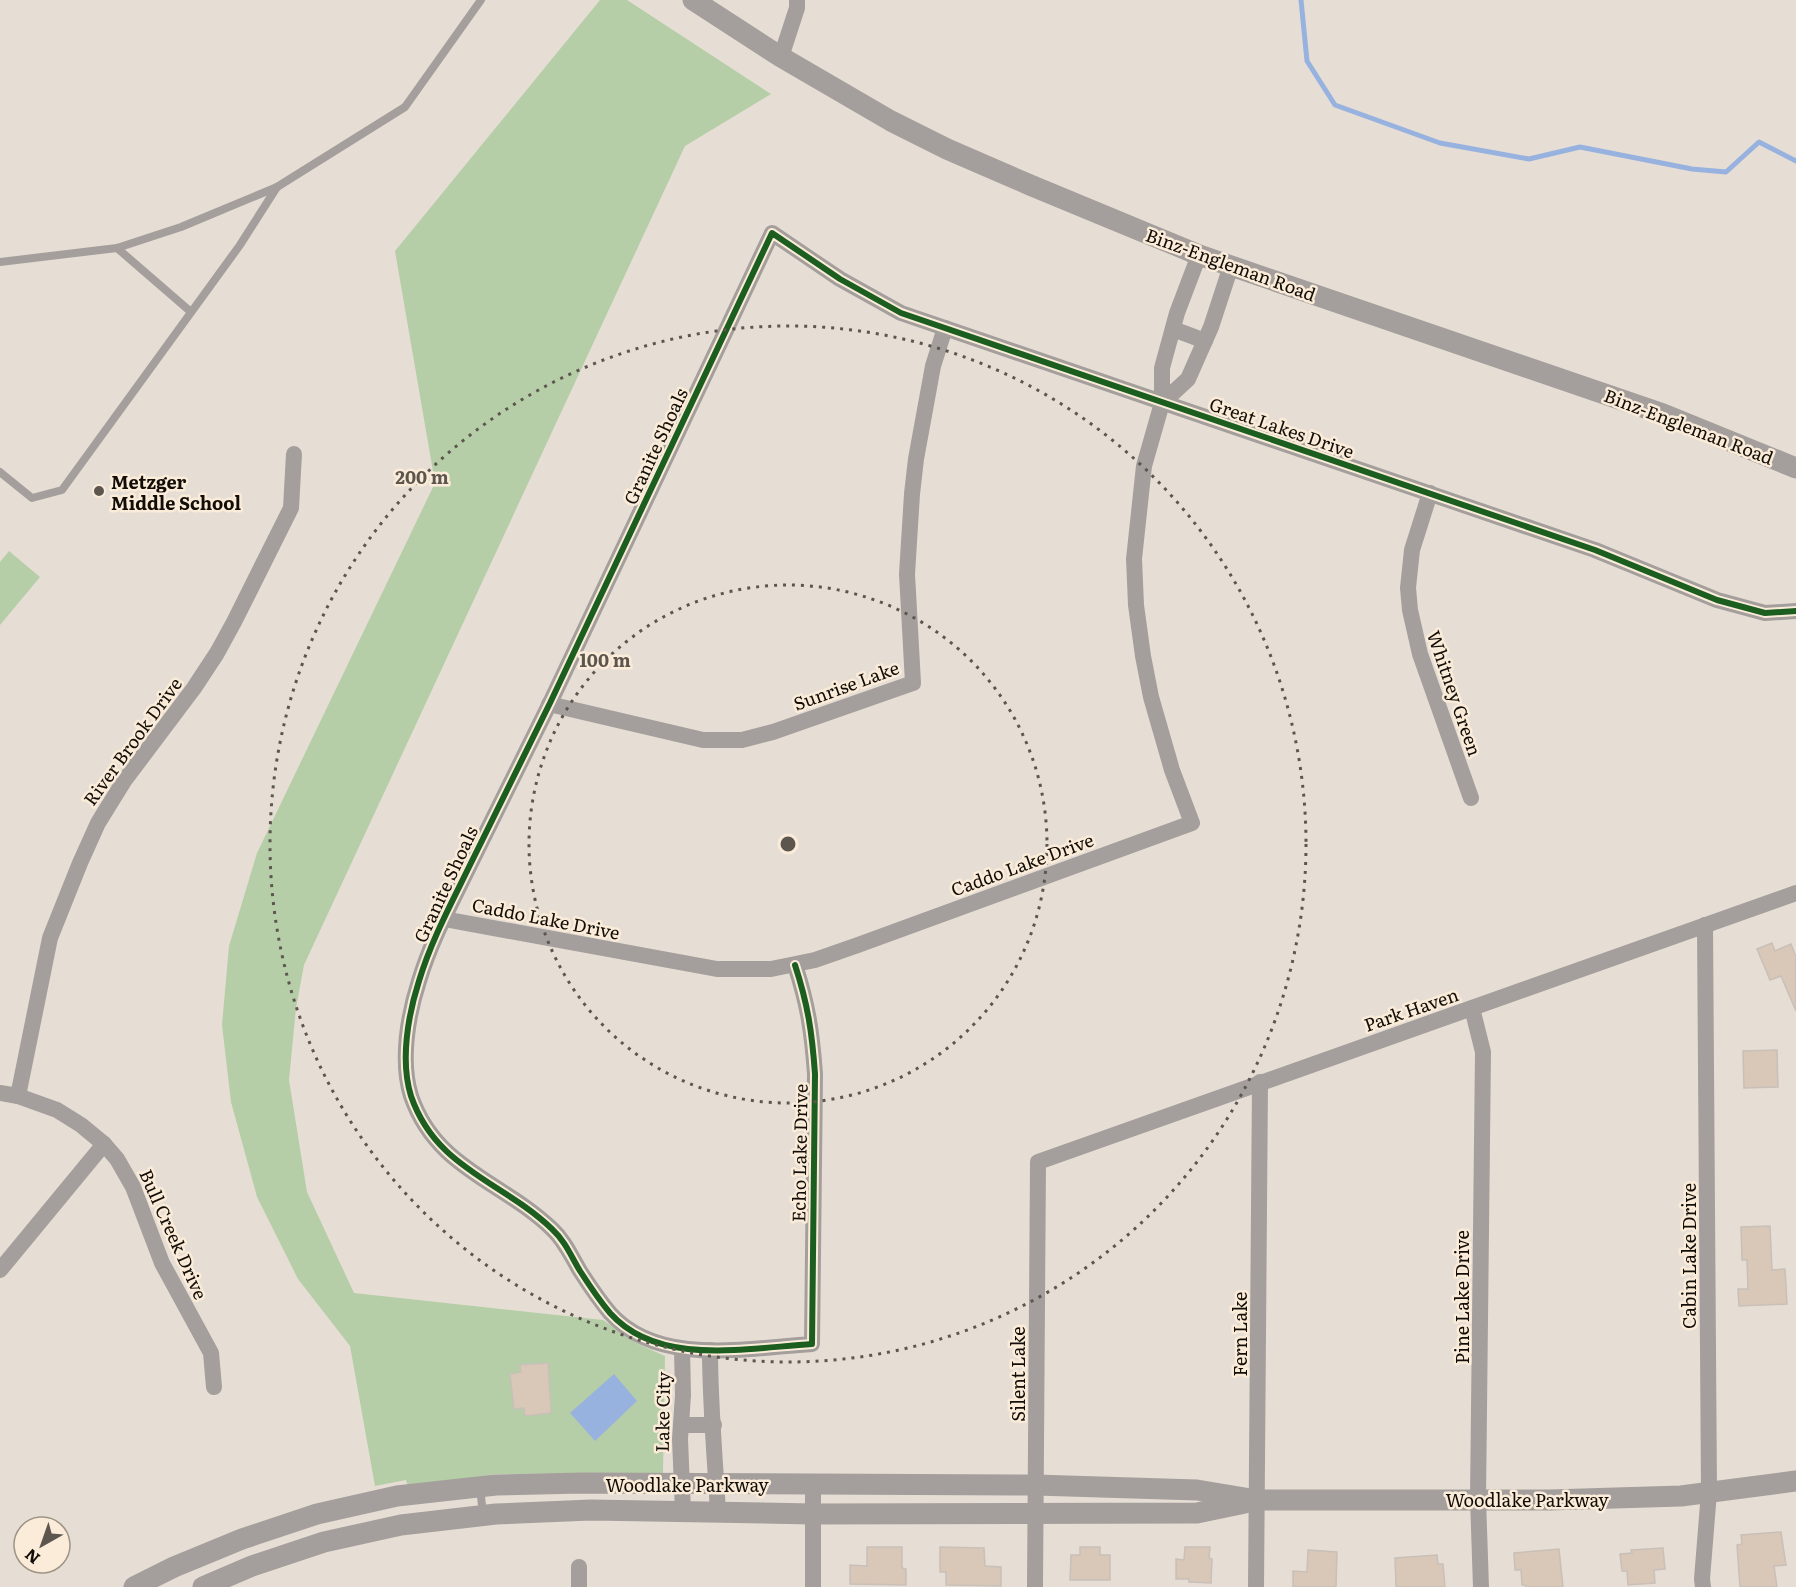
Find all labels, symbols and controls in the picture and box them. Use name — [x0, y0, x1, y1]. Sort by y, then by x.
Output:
street label: Binz-Engleman Road — [1142, 221, 1320, 307]
street label: Binz-Engleman Road — [1600, 381, 1778, 471]
street label: Granite Shoals — [616, 383, 694, 509]
street label: Great Lakes Drive — [1206, 390, 1358, 464]
text: 200 m — [395, 463, 449, 490]
place label: Metzger Middle School — [111, 468, 241, 516]
marker: Metzger Middle School — [92, 484, 106, 498]
street label: Whitney Green — [1421, 627, 1489, 759]
text: 100 m — [579, 646, 631, 673]
street label: Sunrise Lake — [789, 653, 903, 717]
street label: River Brook Drive — [76, 671, 188, 811]
street label: Granite Shoals — [406, 821, 484, 947]
street label: Caddo Lake Drive — [947, 826, 1097, 902]
centre of rings — [778, 834, 798, 854]
street label: Caddo Lake Drive — [470, 890, 622, 946]
street label: Park Haven — [1360, 980, 1462, 1038]
street label: Echo Lake Drive — [784, 1084, 814, 1222]
street label: Bull Creek Drive — [133, 1164, 215, 1304]
street label: Cabin Lake Drive — [1675, 1183, 1702, 1329]
street label: Pine Lake Drive — [1448, 1230, 1475, 1364]
street label: Fern Lake — [1226, 1292, 1253, 1376]
street label: Silent Lake — [1004, 1326, 1031, 1422]
street label: Lake City — [648, 1371, 676, 1452]
street label: Woodlake Parkway — [605, 1471, 769, 1498]
street label: Woodlake Parkway — [1445, 1486, 1609, 1513]
north arrow — [12, 1515, 72, 1575]
text: N — [19, 1544, 45, 1571]

